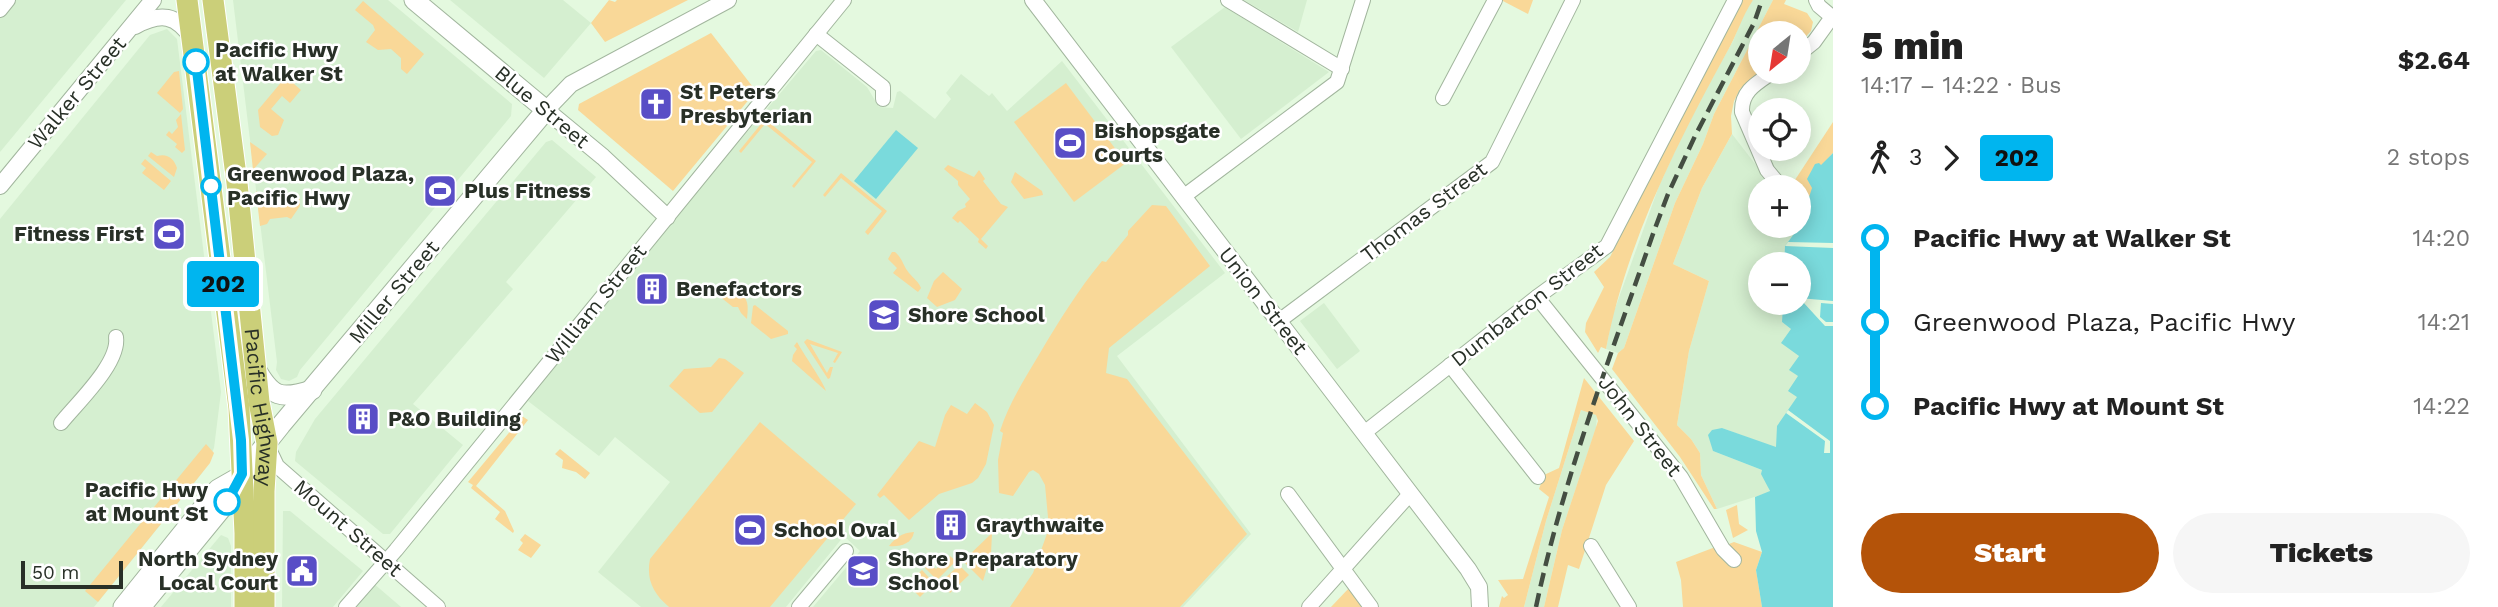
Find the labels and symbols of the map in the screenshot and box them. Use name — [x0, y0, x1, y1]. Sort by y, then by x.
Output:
north arrow — [1748, 21, 1811, 84]
street label: Walker Street — [22, 31, 131, 154]
place label: Pacific Hwy at Walker St — [215, 37, 343, 86]
marker: Pacific Hwy at Walker St — [183, 49, 209, 75]
street label: Blue Street — [490, 60, 595, 153]
place label: St Peters Presbyterian — [680, 79, 812, 128]
church icon: St Peters Presbyterian — [637, 85, 675, 123]
place label: Bishopsgate Courts — [1094, 118, 1220, 167]
sports icon: Bishopsgate Courts — [1051, 124, 1089, 162]
street label: Thomas Street — [1356, 156, 1492, 267]
place label: Greenwood Plaza, Pacific Hwy — [227, 161, 414, 210]
sports icon: Plus Fitness — [421, 172, 459, 210]
marker: Greenwood Plaza, Pacific Hwy — [201, 176, 221, 196]
place label: Plus Fitness — [464, 178, 591, 203]
sports icon: Fitness First — [150, 215, 188, 253]
place label: Fitness First — [14, 221, 144, 246]
street label: Miller Street — [343, 235, 444, 348]
street label: Dumbarton Street — [1446, 237, 1608, 372]
street label: William Street — [540, 239, 652, 368]
street label: Union Street — [1214, 242, 1313, 359]
line badge: 202 — [183, 261, 263, 307]
building icon: Benefactors — [633, 270, 671, 308]
place label: Benefactors — [676, 276, 802, 301]
school or university icon: Shore School — [865, 296, 903, 334]
place label: Shore School — [908, 302, 1045, 327]
street label: Pacific Highway — [240, 327, 280, 487]
street label: John Street — [1593, 370, 1688, 481]
building icon: P&O Building — [344, 400, 382, 438]
place label: P&O Building — [388, 406, 521, 431]
street label: Mount Street — [289, 474, 408, 582]
place label: Pacific Hwy at Mount St — [85, 477, 208, 526]
marker: Pacific Hwy at Mount St — [214, 489, 240, 515]
building icon: Graythwaite — [932, 506, 970, 544]
sports icon: School Oval — [731, 511, 769, 549]
place label: Graythwaite — [976, 512, 1104, 537]
place label: School Oval — [774, 517, 896, 542]
place label: North Sydney Local Court — [138, 546, 278, 595]
place label: Shore Preparatory School — [888, 546, 1078, 595]
public building icon: North Sydney Local Court — [283, 552, 321, 590]
school or university icon: Shore Preparatory School — [844, 552, 882, 590]
scale bar — [21, 558, 122, 590]

